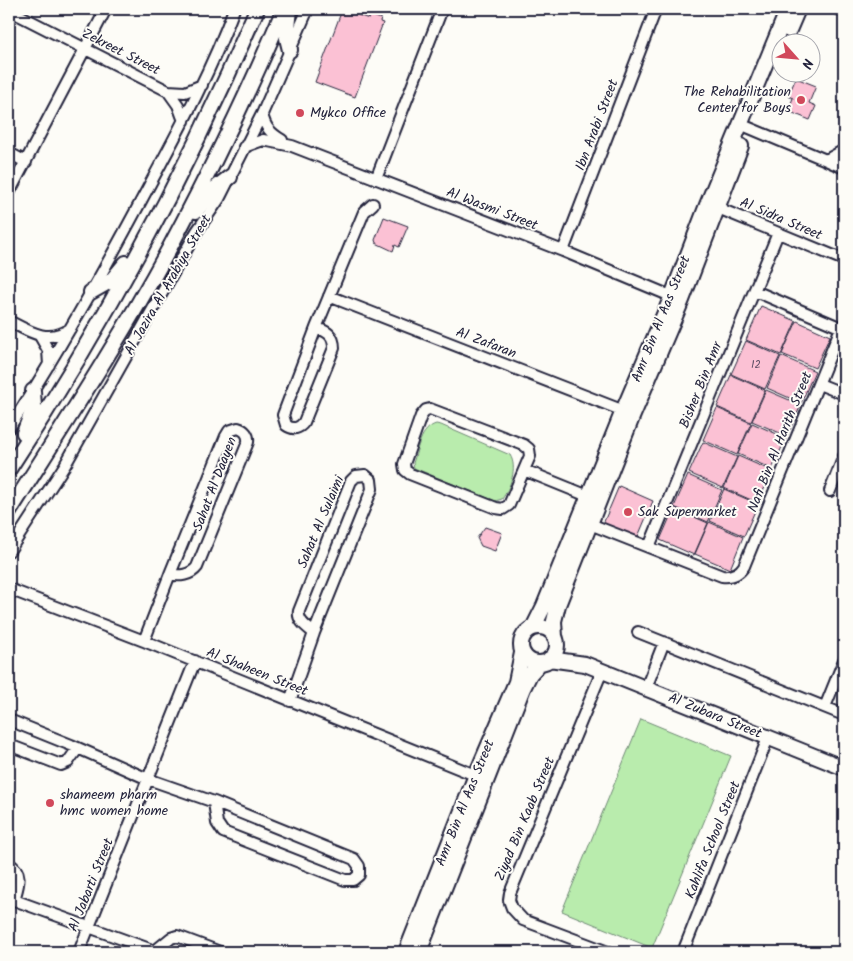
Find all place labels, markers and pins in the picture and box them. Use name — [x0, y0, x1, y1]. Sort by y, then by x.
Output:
place label: The Rehabilitation Center for Boys — [684, 81, 791, 119]
marker: The Rehabilitation Center for Boys — [795, 94, 807, 106]
place label: Mykco Office — [310, 102, 387, 124]
marker: Mykco Office — [294, 107, 306, 119]
place label: Sak Supermarket — [638, 501, 737, 523]
marker: Sak Supermarket — [622, 506, 634, 518]
place label: shameem pharm hmc women home — [60, 784, 169, 822]
marker: shameem pharm hmc women home — [44, 797, 56, 809]

